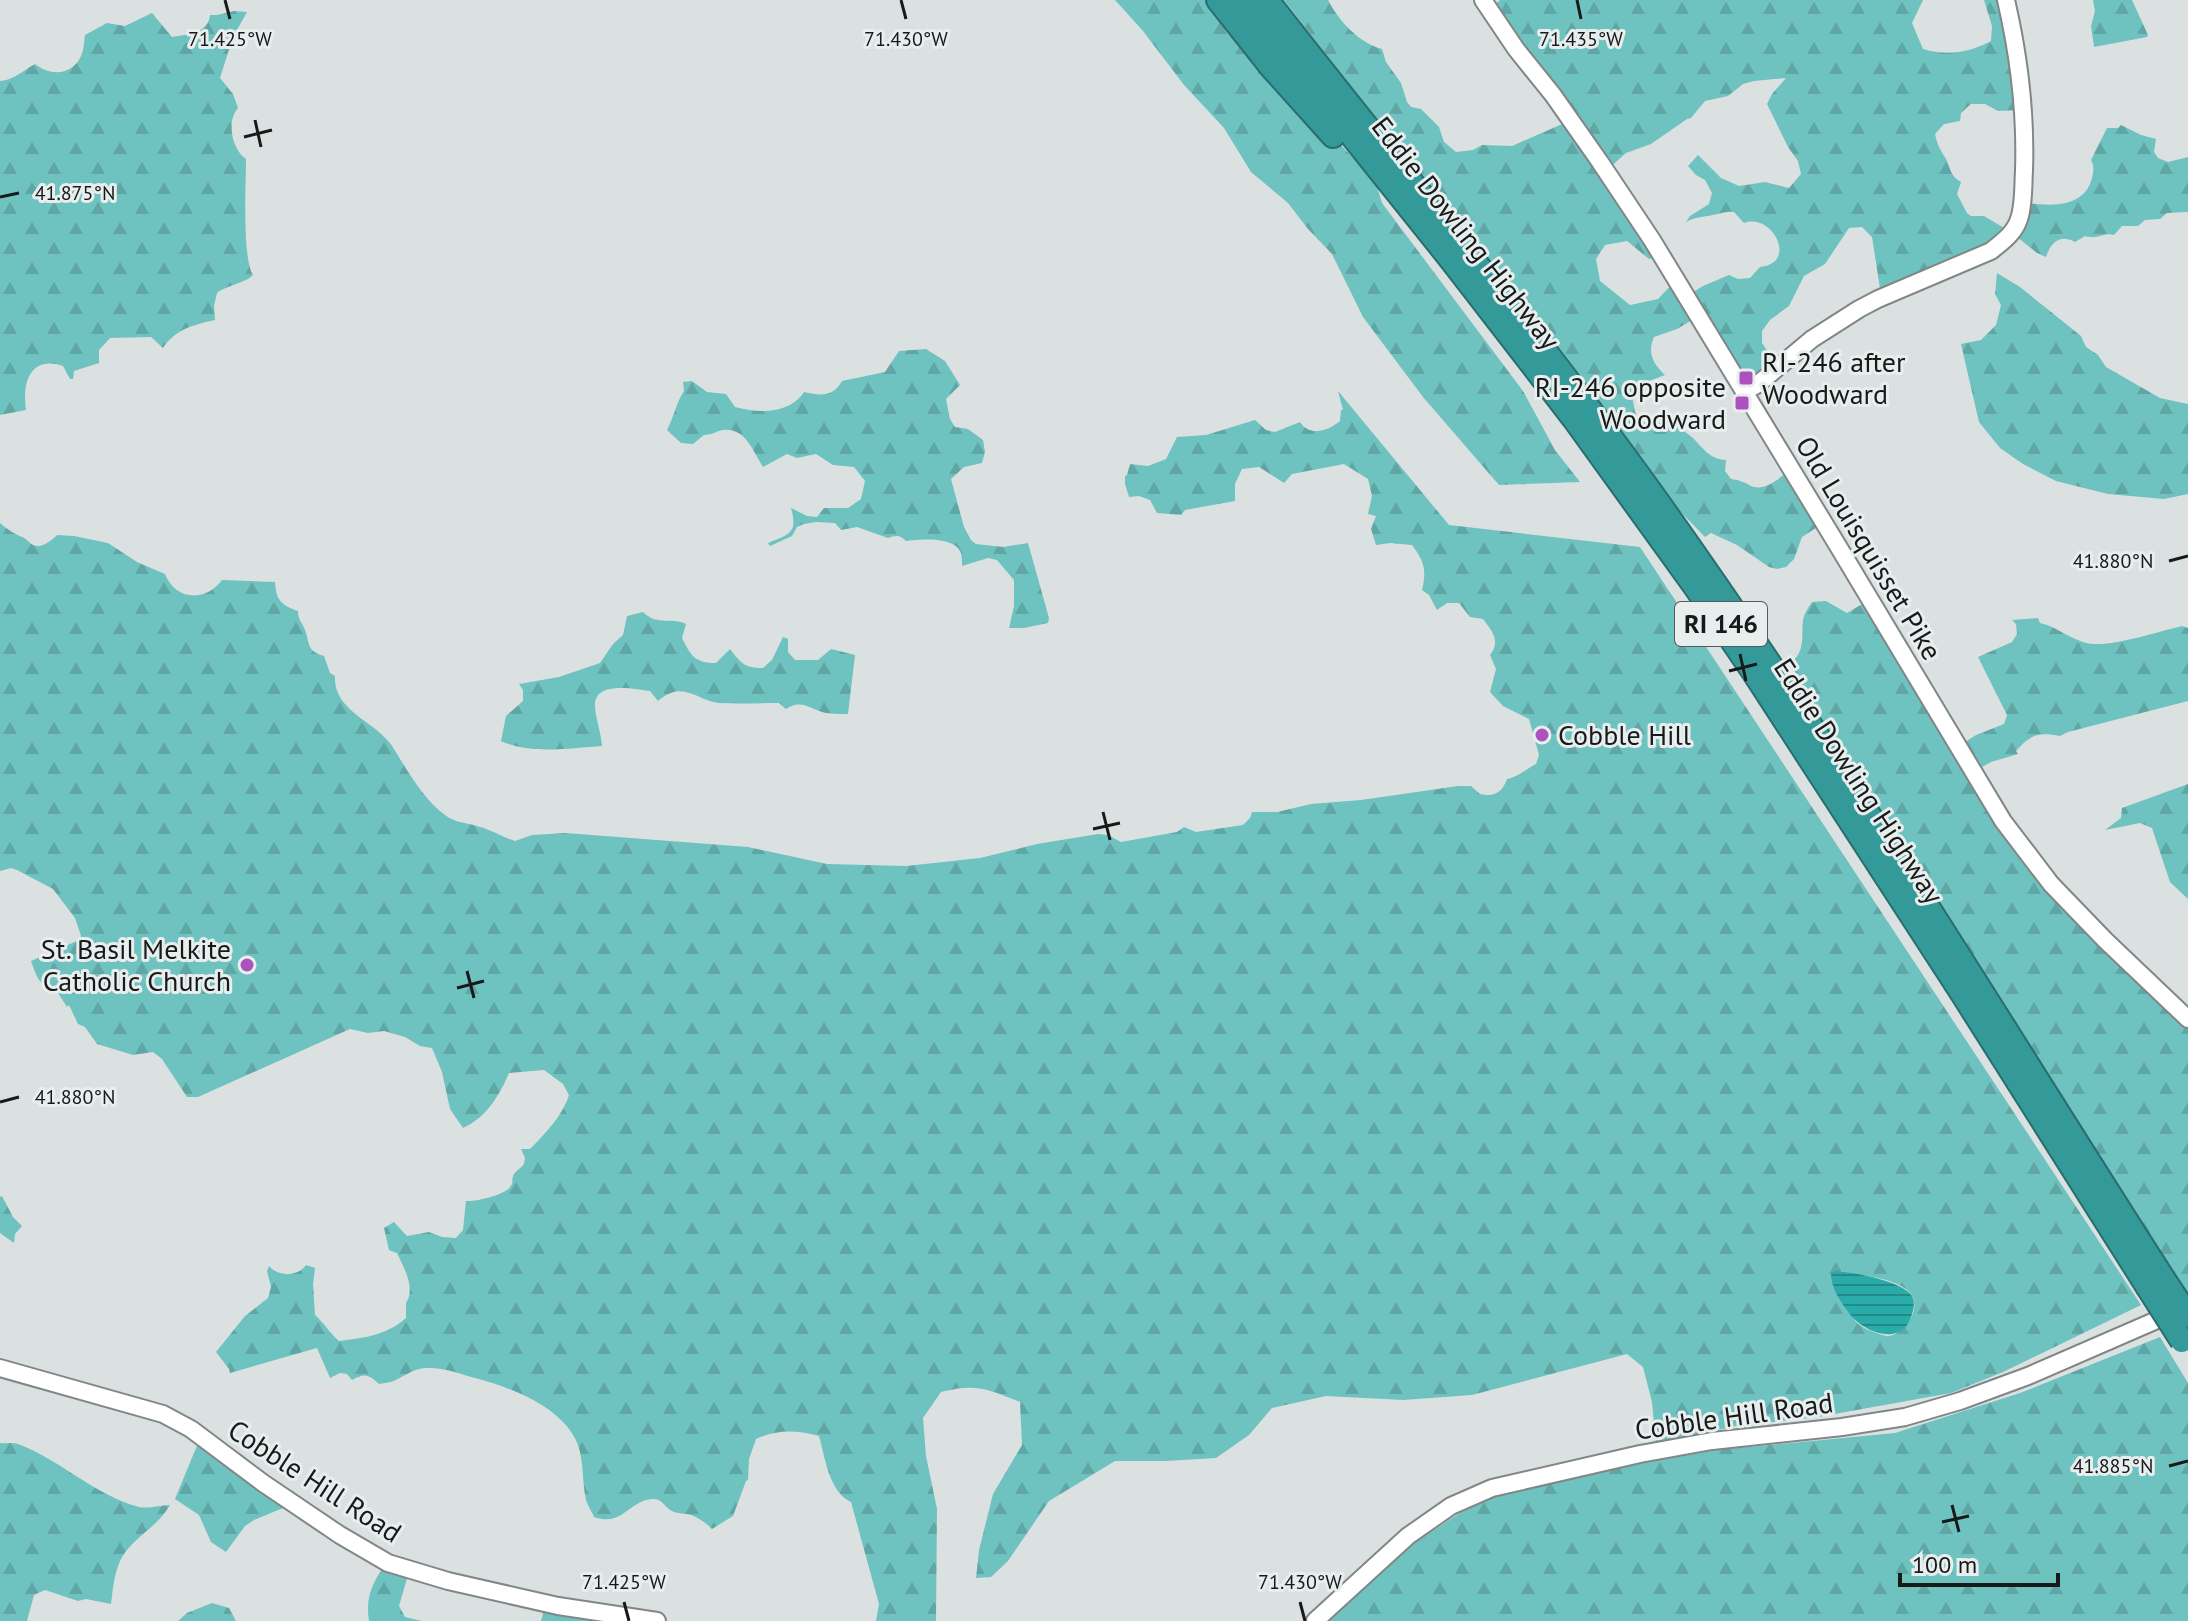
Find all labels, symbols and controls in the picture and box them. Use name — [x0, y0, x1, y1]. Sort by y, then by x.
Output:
text: 71.425°W — [188, 26, 272, 52]
text: 71.430°W — [864, 26, 948, 52]
text: 71.435°W — [1539, 26, 1623, 52]
street label: Eddie Dowling Highway — [1364, 109, 1569, 357]
text: 41.875°N — [35, 180, 115, 206]
place label: RI-246 after Woodward — [1762, 343, 1906, 412]
place label: RI-246 opposite Woodward — [1535, 368, 1726, 437]
marker: RI-246 after Woodward — [1737, 369, 1755, 387]
marker: RI-246 opposite Woodward — [1733, 394, 1751, 412]
street label: Old Louisquisset Pike — [1788, 429, 1951, 667]
text: 41.880°N — [2073, 548, 2153, 574]
road number: RI 146 — [1675, 602, 1767, 646]
street label: Eddie Dowling Highway — [1766, 651, 1953, 911]
place label: Cobble Hill — [1558, 716, 1691, 753]
marker: Cobble Hill — [1533, 726, 1551, 744]
place label: St. Basil Melkite Catholic Church — [41, 930, 231, 999]
marker: St. Basil Melkite Catholic Church — [238, 956, 256, 974]
text: 41.880°N — [35, 1084, 115, 1110]
street label: Cobble Hill Road — [1633, 1383, 1835, 1448]
street label: Cobble Hill Road — [222, 1411, 409, 1550]
text: 41.885°N — [2073, 1453, 2153, 1479]
scale bar — [1900, 1537, 2058, 1587]
text: 100 m — [1912, 1549, 1977, 1580]
text: 71.425°W — [582, 1569, 666, 1595]
text: 71.430°W — [1258, 1569, 1342, 1595]

